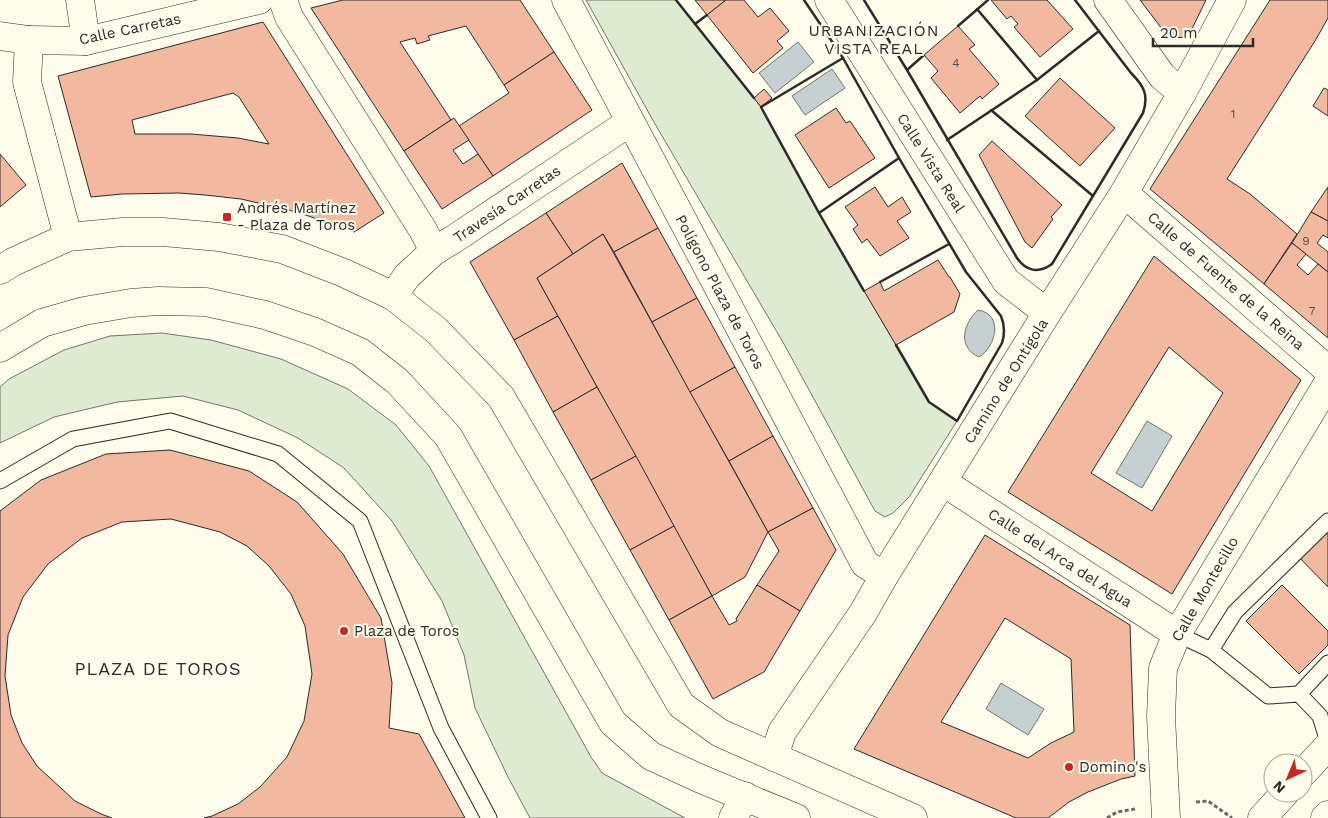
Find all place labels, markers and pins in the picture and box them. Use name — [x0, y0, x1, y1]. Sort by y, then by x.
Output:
place label: Andrés Martínez - Plaza de Toros — [237, 199, 356, 234]
marker: Andrés Martínez - Plaza de Toros — [221, 211, 233, 223]
place label: Plaza de Toros — [354, 622, 460, 640]
marker: Plaza de Toros — [338, 625, 350, 637]
place label: Domino's — [1079, 758, 1146, 776]
marker: Domino's — [1063, 761, 1075, 773]

